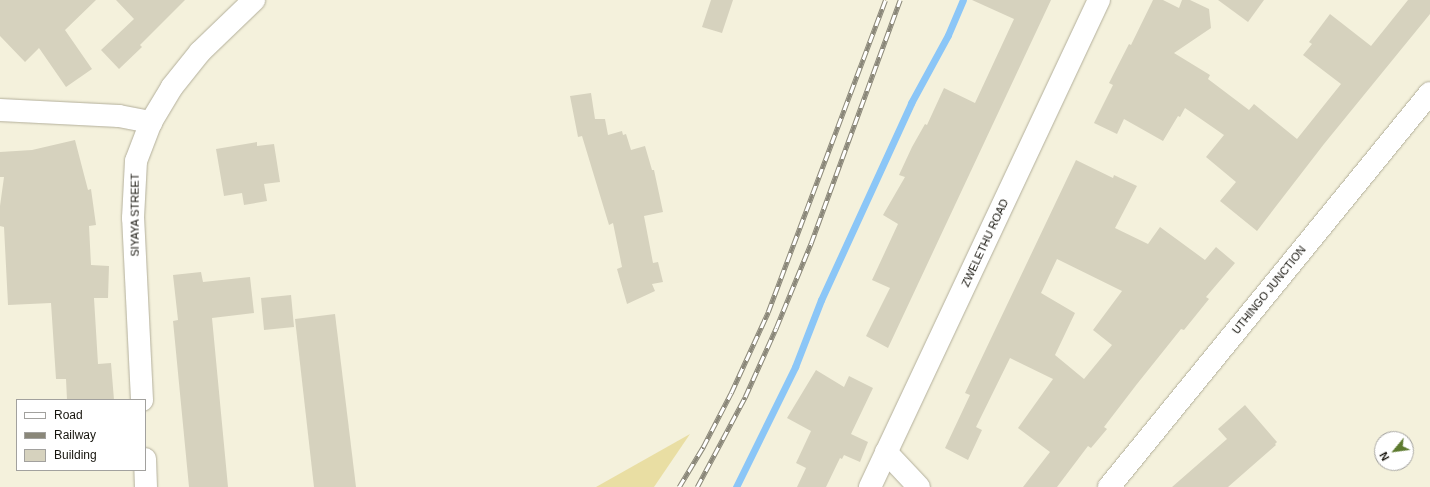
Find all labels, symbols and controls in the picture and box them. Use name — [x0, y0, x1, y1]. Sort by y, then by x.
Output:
street label: SIYAYA STREET — [128, 173, 142, 257]
street label: ZWELETHU ROAD — [959, 197, 1011, 289]
street label: UTHINGO JUNCTION — [1229, 243, 1309, 337]
legend — [16, 399, 146, 471]
text: Road — [54, 408, 83, 422]
text: Railway — [54, 428, 96, 442]
north arrow — [1374, 431, 1414, 471]
text: Building — [54, 448, 97, 462]
text: N — [1377, 450, 1392, 463]

